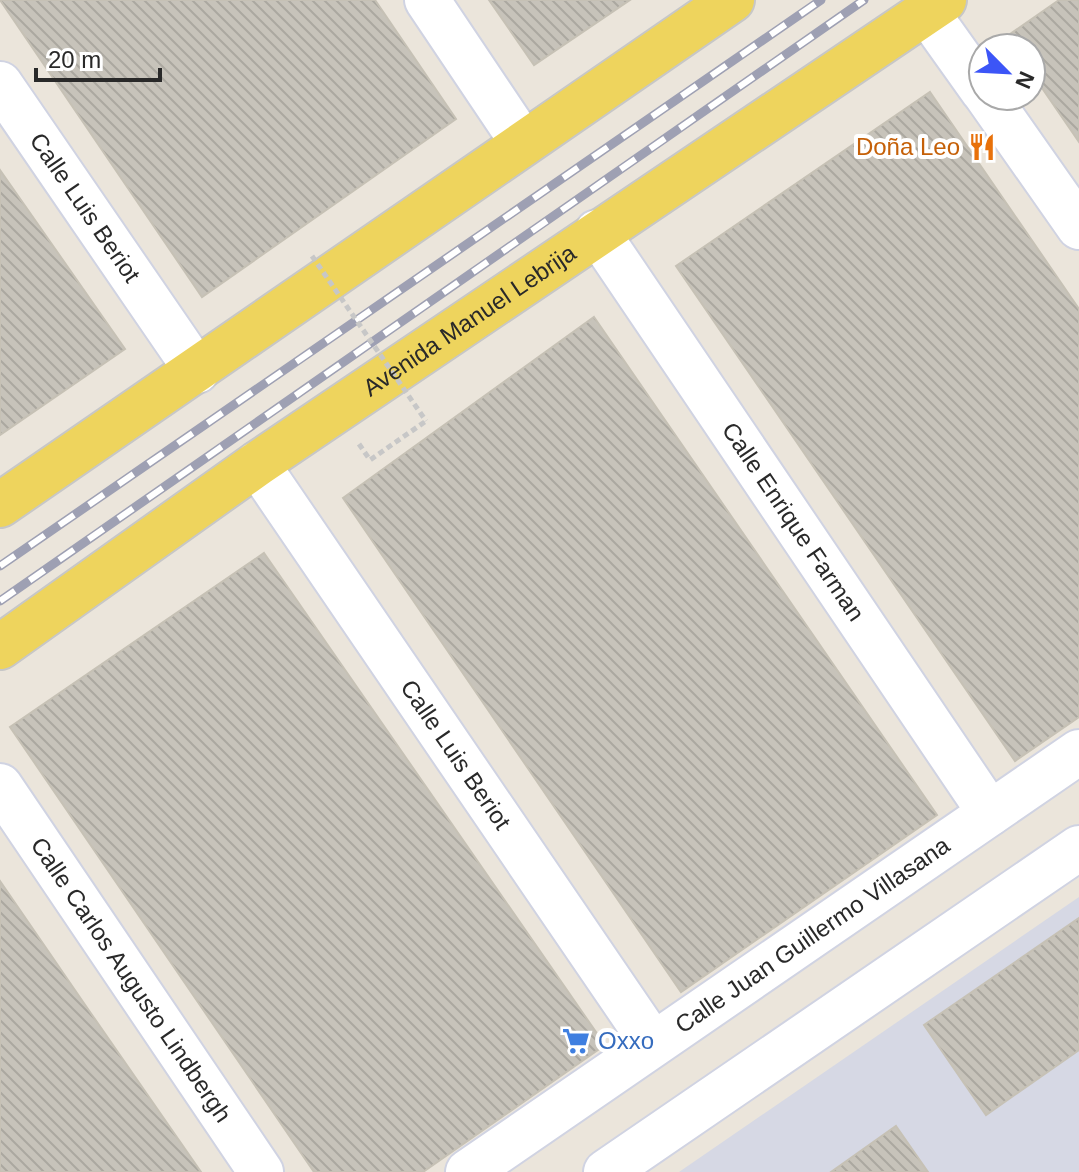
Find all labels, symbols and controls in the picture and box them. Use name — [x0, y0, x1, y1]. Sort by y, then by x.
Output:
scale bar — [36, 32, 160, 82]
north arrow — [967, 32, 1047, 112]
text: 20 m — [48, 46, 101, 73]
text: N — [1010, 68, 1039, 92]
street label: Calle Luis Beriot — [25, 128, 146, 287]
restaurant icon: Doña Leo — [967, 132, 997, 162]
place label: Doña Leo — [856, 133, 960, 160]
street label: Avenida Manuel Lebrija — [358, 238, 581, 401]
street label: Calle Enrique Farman — [717, 417, 870, 626]
street label: Calle Luis Beriot — [395, 675, 517, 835]
street label: Calle Juan Guillermo Villasana — [670, 831, 955, 1038]
street label: Calle Carlos Augusto Lindbergh — [26, 832, 237, 1127]
supermarket icon: Oxxo — [561, 1026, 591, 1056]
place label: Oxxo — [598, 1027, 654, 1054]

